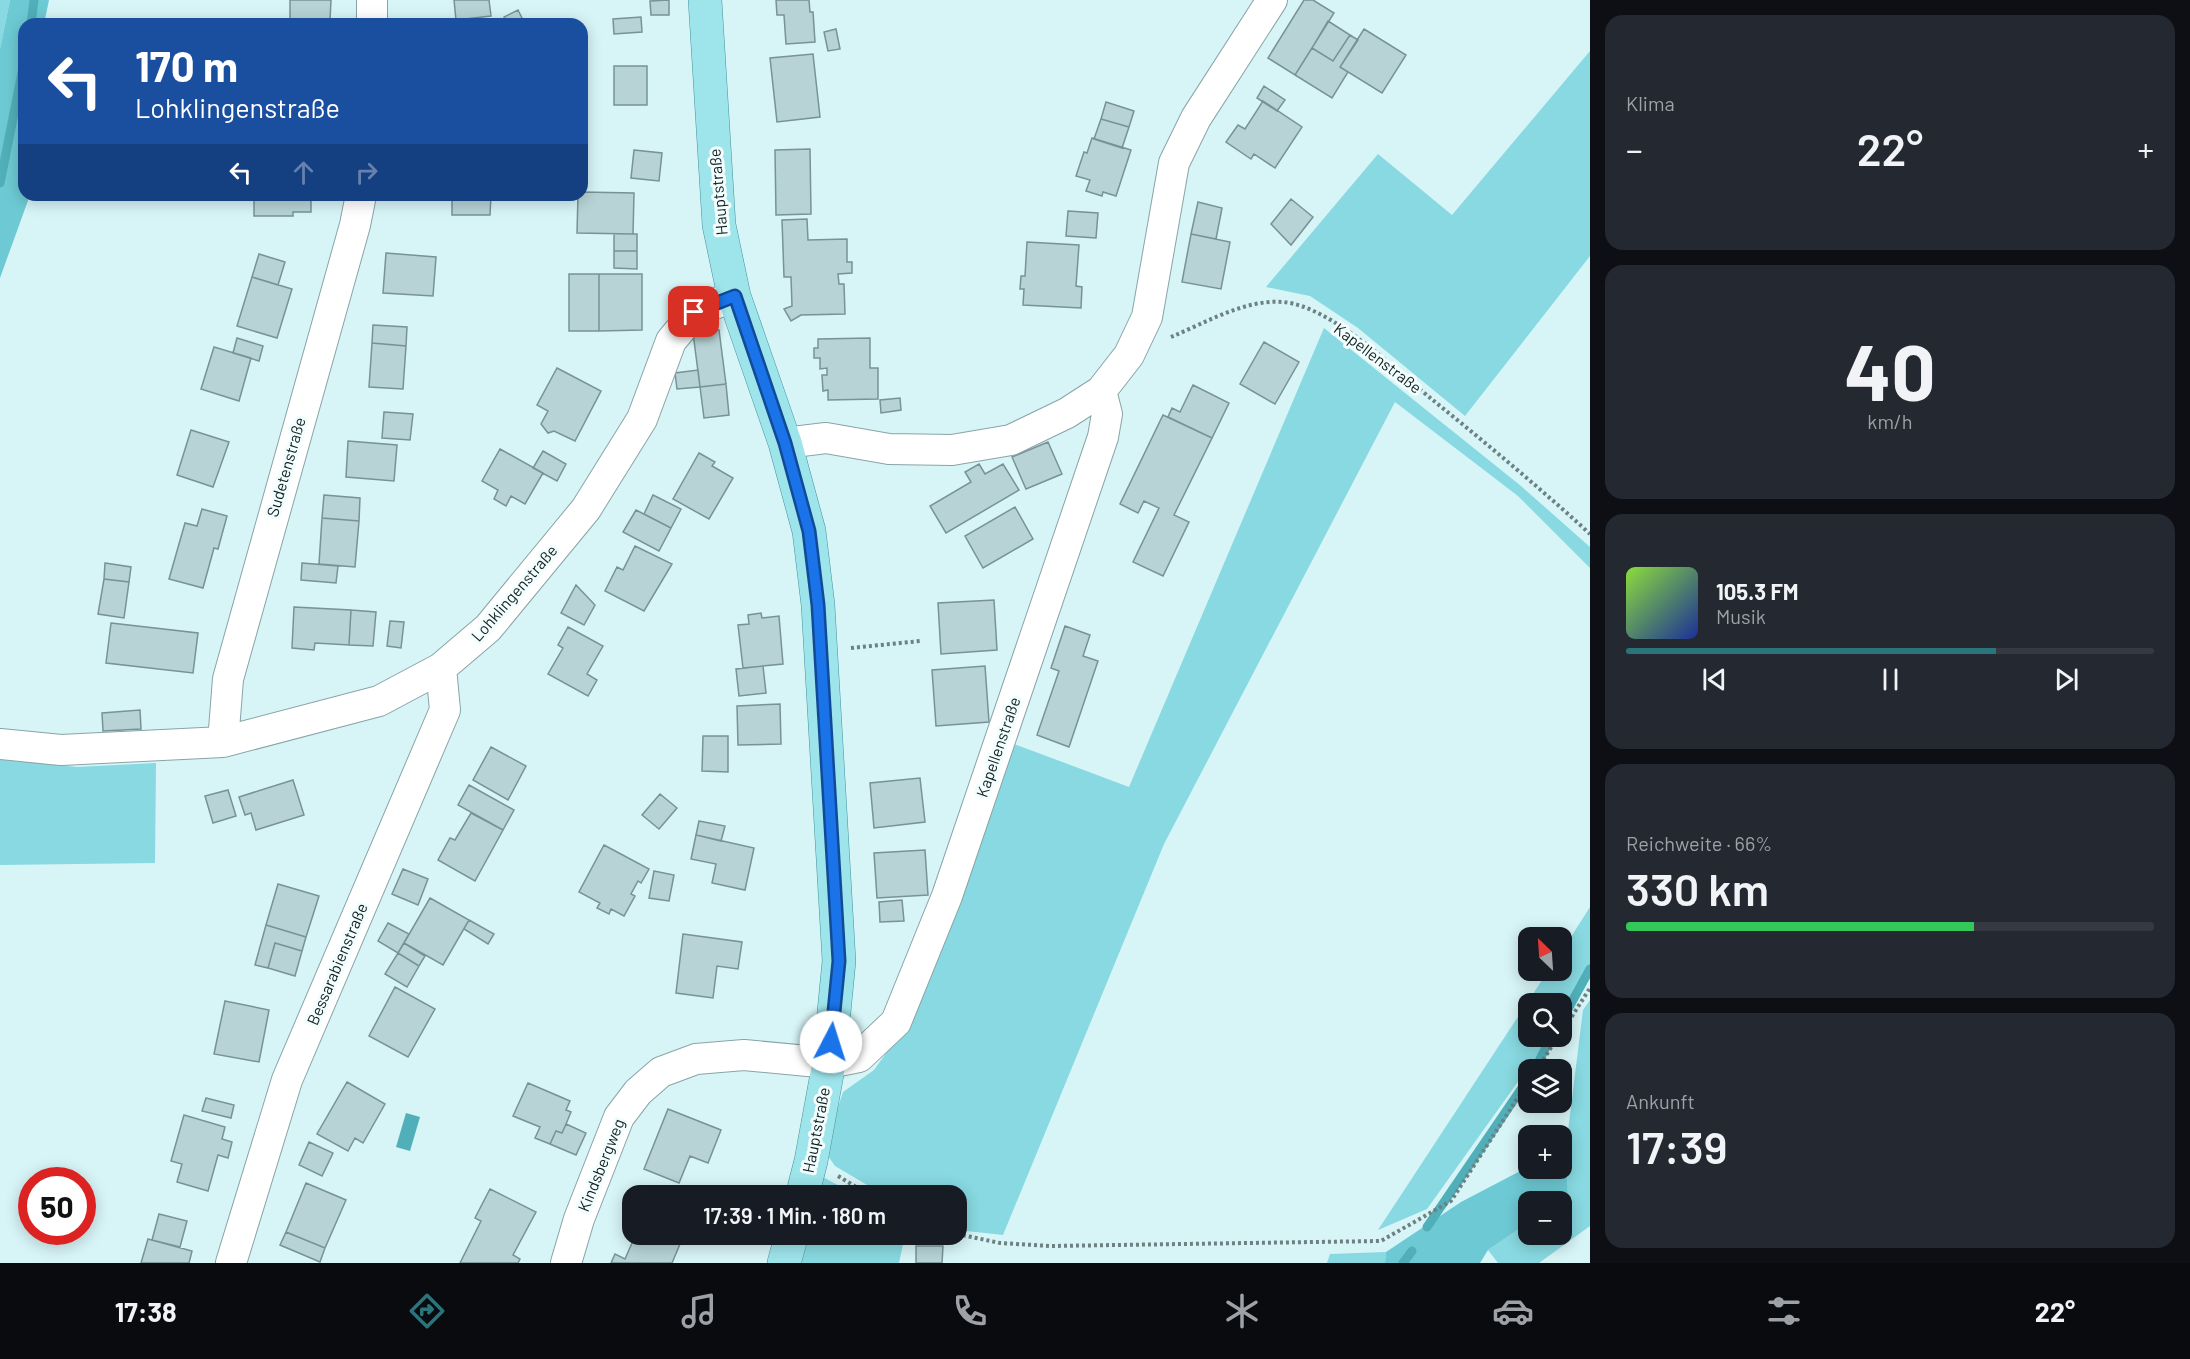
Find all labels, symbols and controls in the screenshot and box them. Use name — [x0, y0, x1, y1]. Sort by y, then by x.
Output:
text: 170 m — [135, 40, 238, 90]
icon: left — [36, 42, 114, 120]
text: Lohklingenstraße — [135, 91, 340, 123]
text: Klima — [1626, 91, 1675, 115]
text: 22° — [1857, 121, 1923, 175]
text: − — [1626, 129, 1643, 169]
text: + — [2137, 129, 2154, 169]
street label: Hauptstraße — [704, 148, 731, 236]
icon: left — [224, 156, 257, 189]
icon: ahead — [287, 156, 320, 189]
icon: right — [350, 156, 383, 189]
pin — [668, 286, 719, 337]
icon: arrive — [677, 295, 710, 328]
street label: Kapellenstraße — [1331, 319, 1426, 397]
text: 40 — [1844, 323, 1936, 417]
text: km/h — [1867, 409, 1913, 433]
street label: Sudetenstraße — [262, 415, 309, 519]
street label: Lohklingenstraße — [467, 541, 561, 645]
text: 105.3 FM — [1716, 578, 1798, 604]
text: Musik — [1716, 604, 1766, 628]
icon: previous — [1698, 663, 1731, 696]
icon: pause — [1874, 663, 1907, 696]
icon: next — [2050, 663, 2083, 696]
street label: Kapellenstraße — [972, 694, 1024, 799]
text: Reichweite · 66% — [1626, 831, 1772, 855]
text: 330 km — [1626, 861, 1769, 915]
street label: Bessarabienstraße — [302, 900, 371, 1028]
north arrow — [1518, 927, 1572, 981]
map controls — [1518, 927, 1572, 1245]
button: search — [1518, 993, 1572, 1047]
position arrow — [799, 1010, 863, 1074]
button: layers — [1518, 1059, 1572, 1113]
street label: Hauptstraße — [798, 1085, 833, 1174]
text: Ankunft — [1626, 1089, 1695, 1113]
street label: Kindsbergweg — [573, 1116, 628, 1214]
text: 17:39 — [1626, 1119, 1727, 1173]
button: + — [1518, 1125, 1572, 1179]
speed limit sign: 50 — [18, 1167, 96, 1245]
button: − — [1518, 1191, 1572, 1245]
text: 17:39 · 1 Min. · 180 m — [703, 1202, 886, 1228]
icon: directions — [406, 1290, 448, 1332]
icon: music — [678, 1290, 720, 1332]
icon: phone — [949, 1290, 991, 1332]
icon: climate — [1221, 1290, 1263, 1332]
icon: car — [1492, 1290, 1534, 1332]
icon: filters — [1763, 1290, 1805, 1332]
text: 17:38 — [115, 1295, 177, 1327]
text: 22° — [2035, 1295, 2075, 1327]

